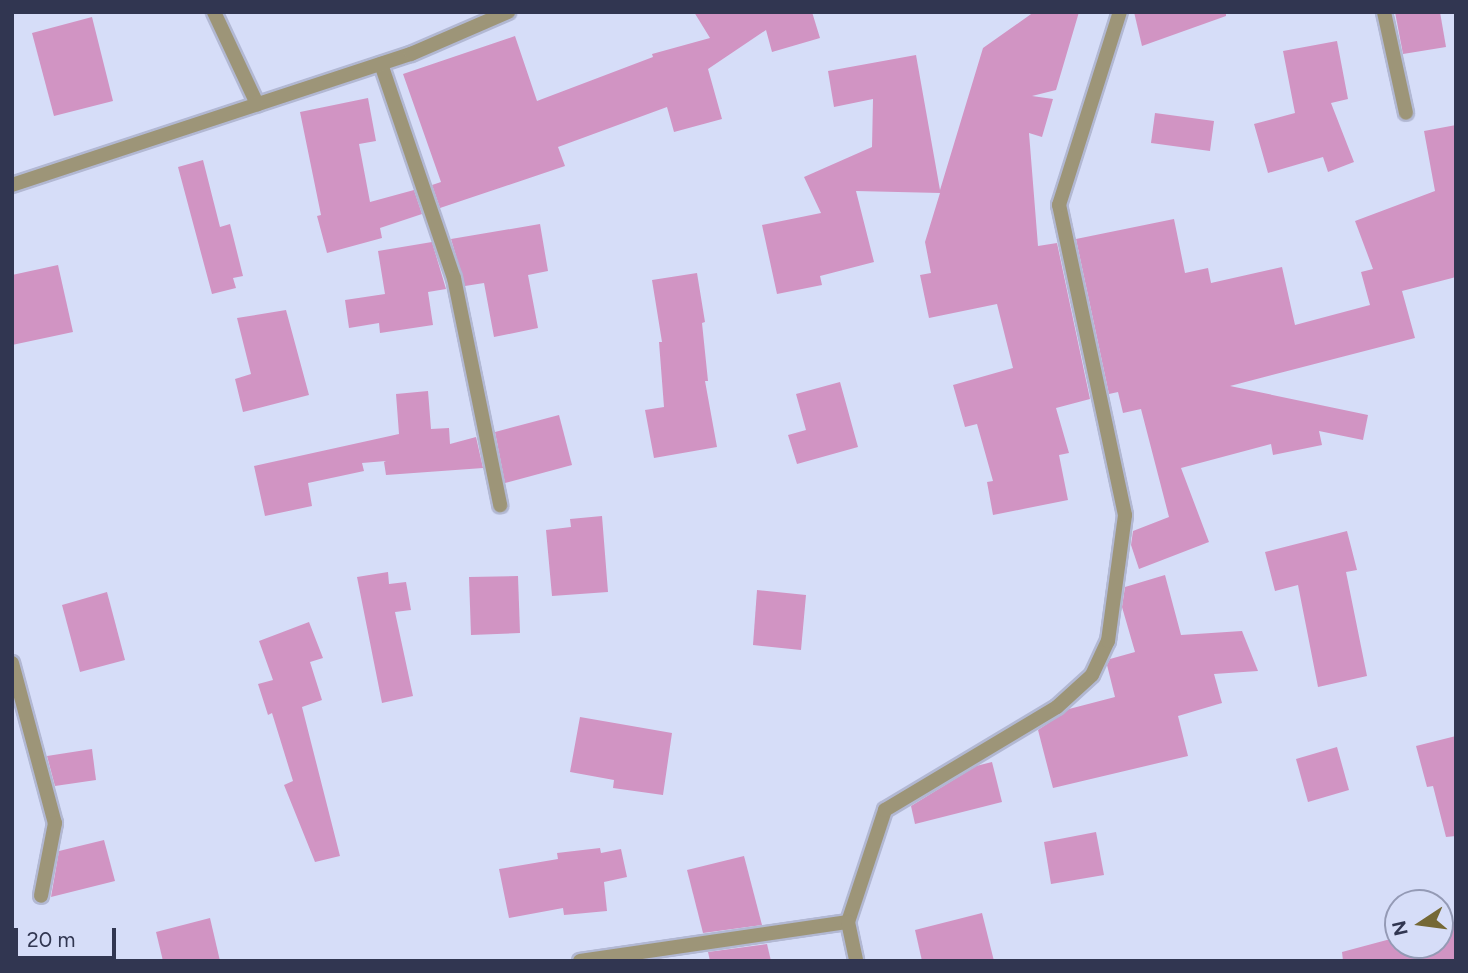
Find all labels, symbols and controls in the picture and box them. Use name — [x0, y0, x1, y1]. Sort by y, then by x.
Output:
north arrow — [1384, 889, 1454, 959]
scale bar — [18, 914, 119, 958]
text: N — [1387, 919, 1413, 938]
text: 20 m — [27, 927, 75, 952]

